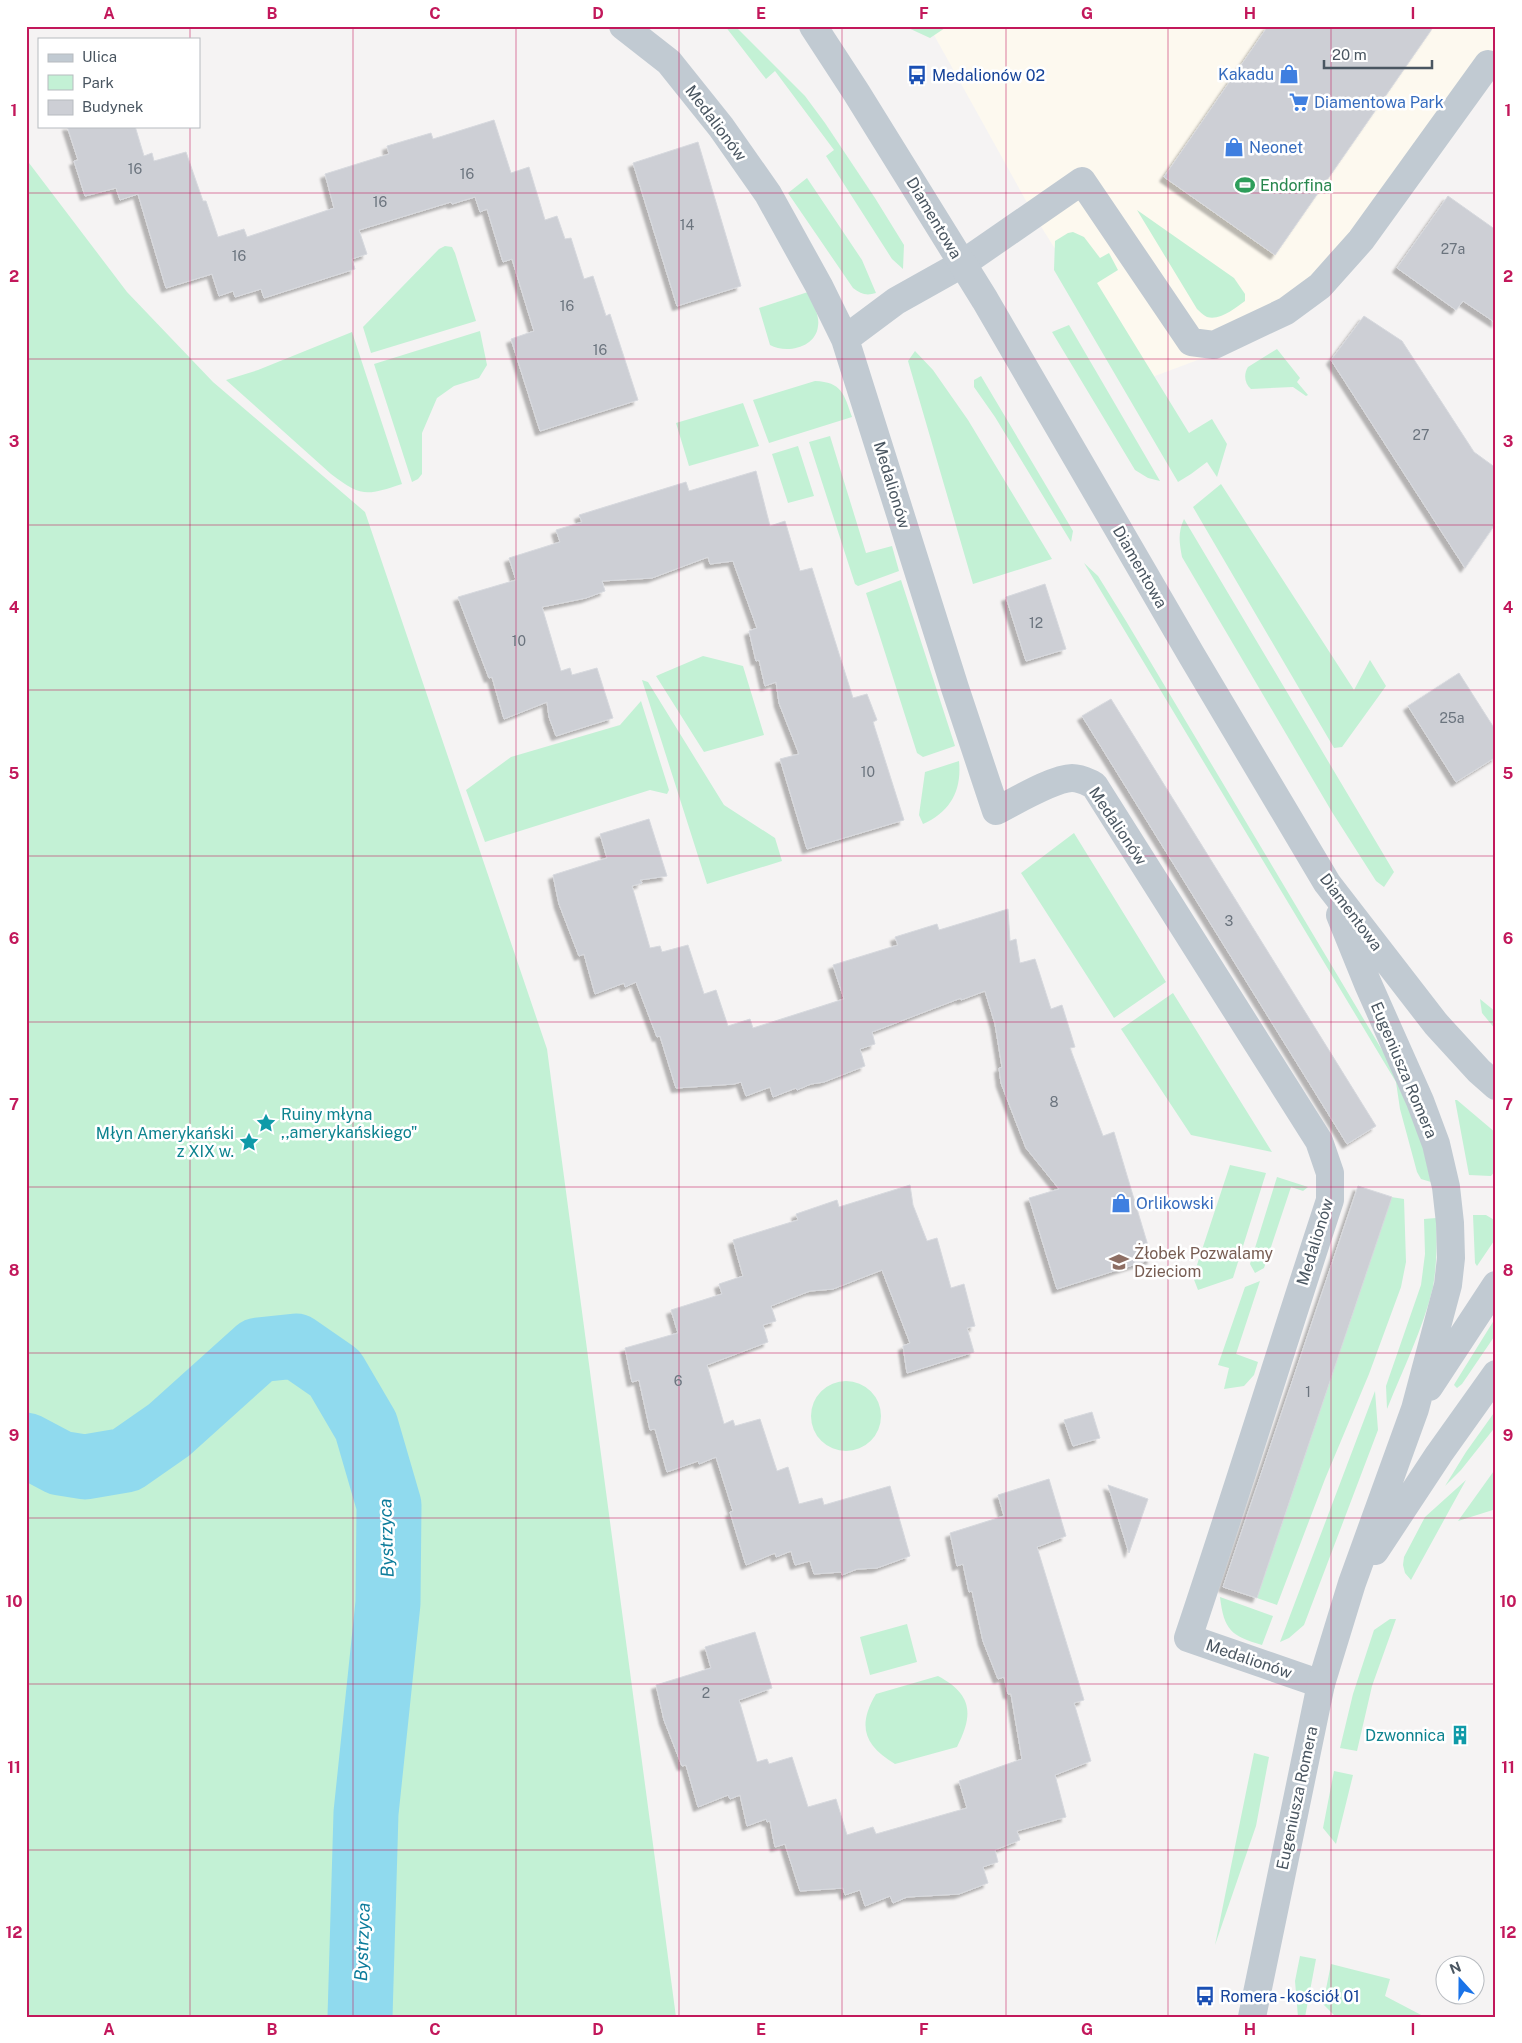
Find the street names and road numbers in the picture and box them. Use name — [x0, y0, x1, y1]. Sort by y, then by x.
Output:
street label: Medalionów — [681, 81, 751, 165]
street label: Diamentowa — [902, 174, 966, 262]
street label: Medalionów — [870, 439, 914, 531]
street label: Diamentowa — [1109, 523, 1171, 611]
street label: Medalionów — [1085, 783, 1151, 869]
street label: Diamentowa — [1316, 870, 1386, 954]
street label: Eugeniusza Romera — [1367, 999, 1441, 1141]
street label: Medalionów — [1293, 1196, 1337, 1288]
street label: Medalionów — [1203, 1635, 1295, 1683]
street label: Eugeniusza Romera — [1273, 1725, 1321, 1871]

